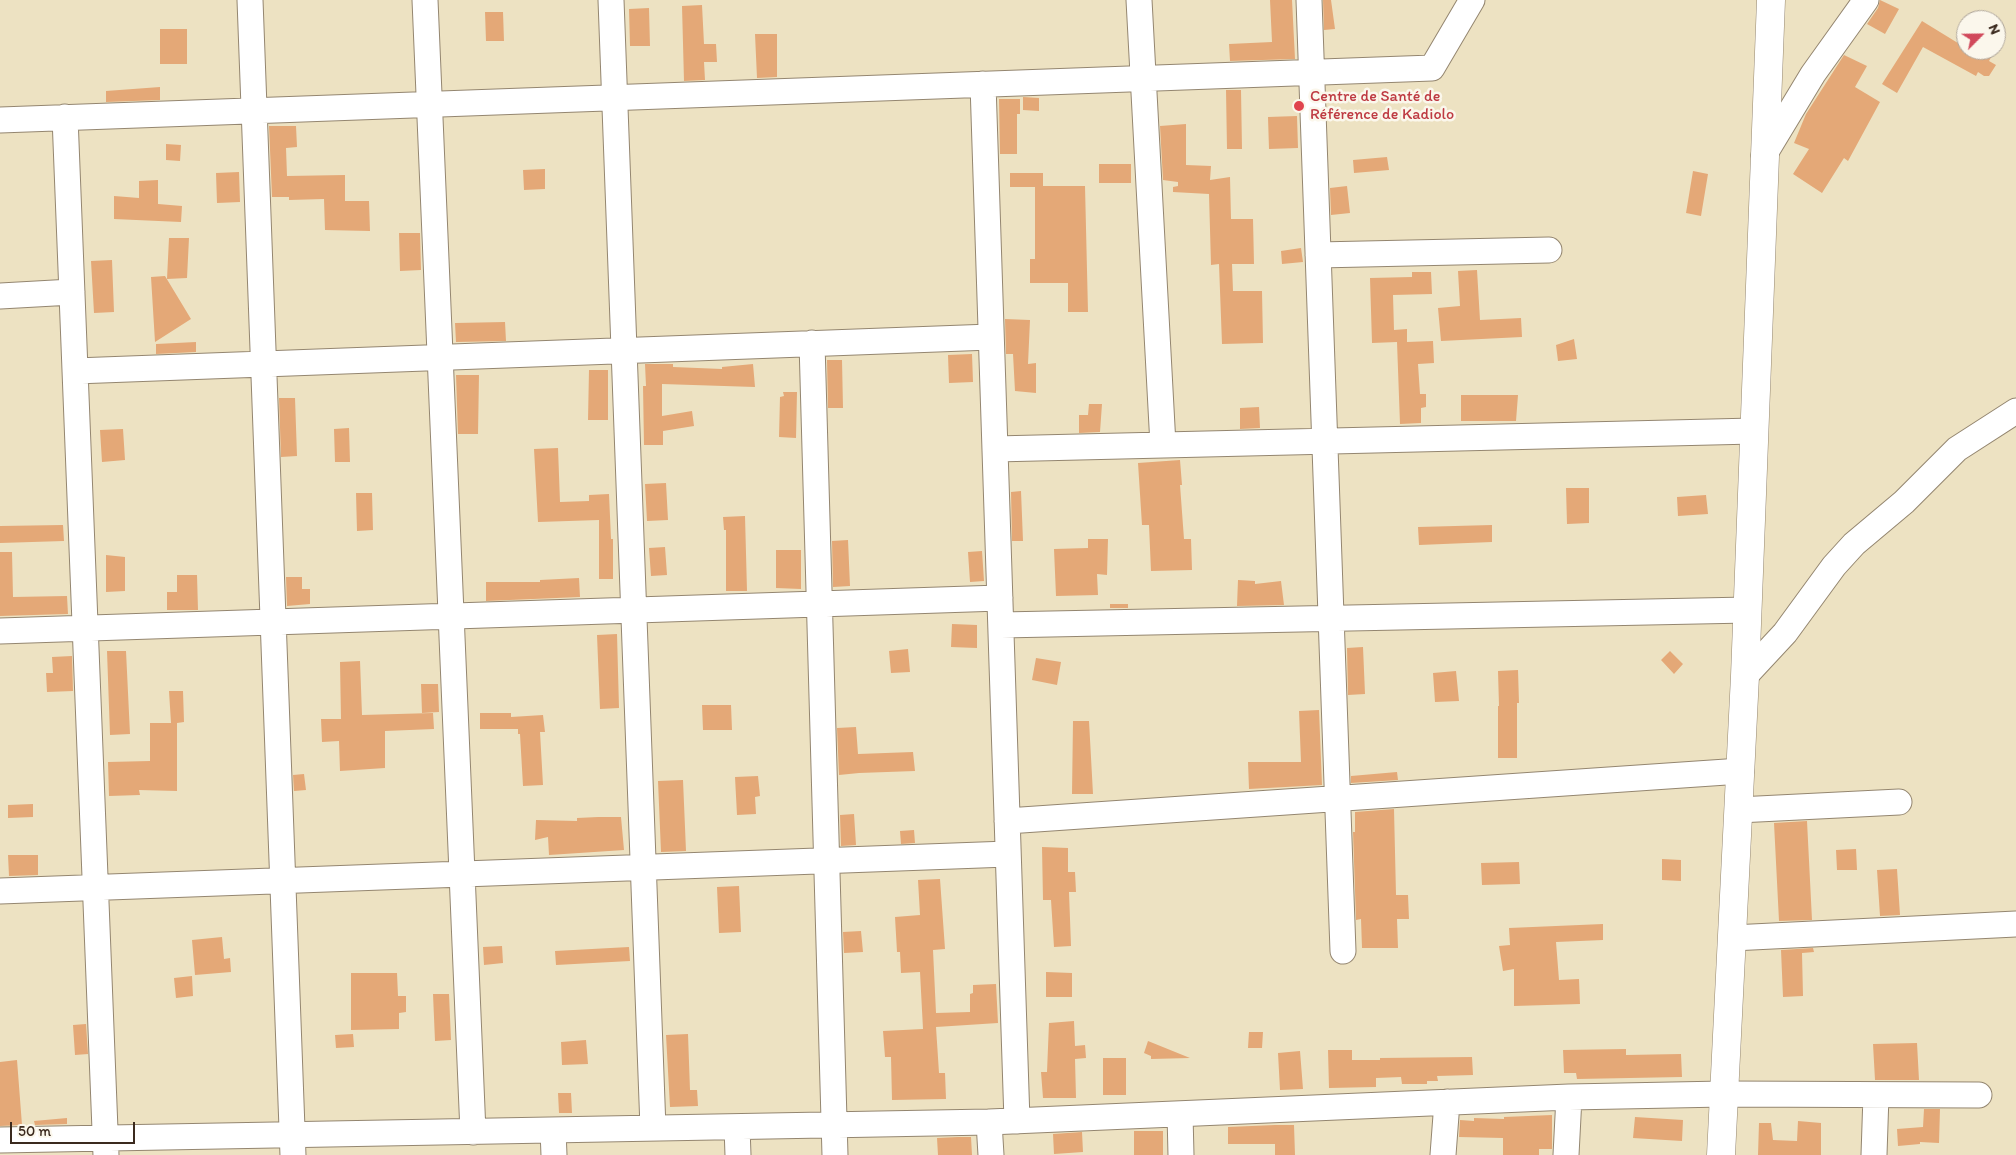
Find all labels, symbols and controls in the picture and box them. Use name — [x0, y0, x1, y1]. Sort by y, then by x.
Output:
north arrow — [1956, 10, 2006, 60]
text: N — [1985, 22, 2004, 37]
place label: Centre de Santé de Référence de Kadiolo — [1310, 87, 1454, 125]
marker: Centre de Santé de Référence de Kadiolo — [1292, 99, 1306, 113]
scale bar — [12, 1112, 138, 1144]
text: 50 m — [18, 1122, 51, 1140]

